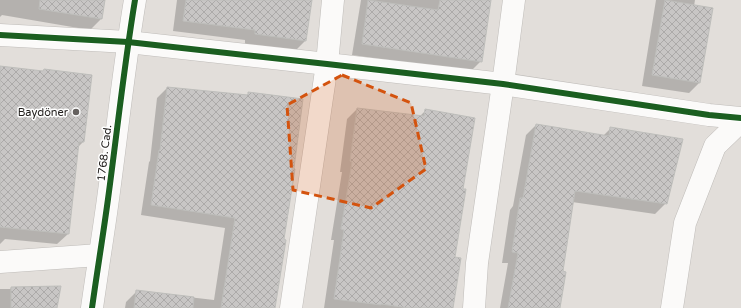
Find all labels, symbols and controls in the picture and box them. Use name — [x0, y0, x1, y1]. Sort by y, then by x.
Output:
place label: Baydöner — [18, 106, 69, 119]
marker: Baydöner — [71, 107, 81, 117]
street label: 1768. Cad. — [95, 124, 114, 182]

